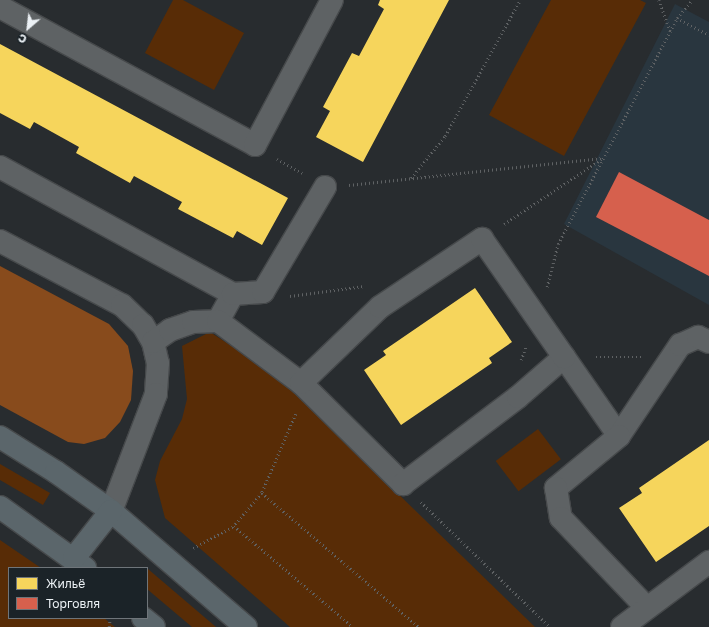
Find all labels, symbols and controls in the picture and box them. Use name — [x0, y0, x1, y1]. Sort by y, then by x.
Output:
north arrow — [8, 8, 48, 48]
text: С — [16, 31, 29, 47]
legend — [8, 567, 148, 619]
text: Жильё — [46, 576, 85, 591]
text: Торговля — [46, 596, 100, 611]

